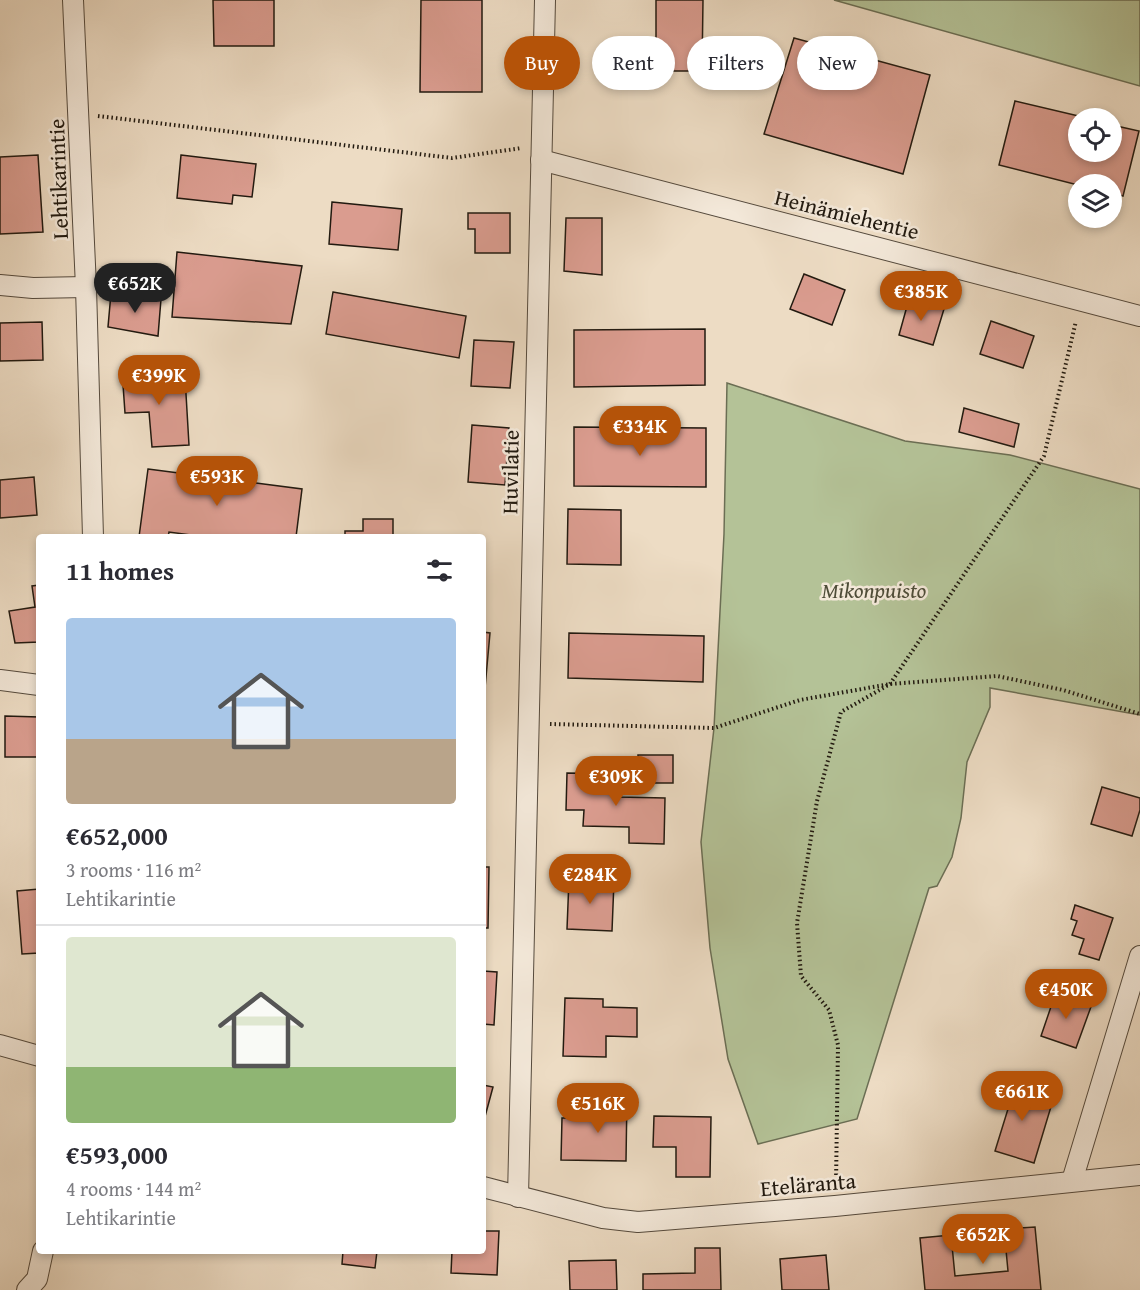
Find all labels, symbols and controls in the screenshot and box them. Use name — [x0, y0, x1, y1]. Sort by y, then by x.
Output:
chip: Buy — [504, 36, 580, 90]
chip: Rent — [592, 36, 675, 90]
chip: Filters — [687, 36, 785, 90]
chip: New — [797, 36, 878, 90]
map controls — [1068, 108, 1122, 228]
button: locate — [1068, 108, 1122, 162]
street label: Lehtikarintie — [40, 118, 76, 240]
button: layers — [1068, 174, 1122, 228]
street label: Heinämiehentie — [772, 181, 922, 247]
pin: €652K — [93, 263, 177, 314]
text: €652K — [108, 268, 162, 297]
pin: €385K — [879, 271, 963, 322]
text: €385K — [894, 276, 948, 305]
pin: €399K — [117, 355, 201, 406]
text: €399K — [132, 360, 186, 389]
pin: €334K — [598, 406, 682, 457]
text: €334K — [613, 411, 667, 440]
street label: Huvilatie — [493, 429, 527, 515]
pin: €593K — [175, 456, 259, 507]
text: €593K — [190, 461, 244, 490]
text: 11 homes — [66, 551, 174, 590]
icon: filters — [423, 554, 456, 587]
park label: Mikonpuisto — [822, 574, 926, 606]
icon: home — [207, 657, 315, 765]
pin: €309K — [574, 756, 658, 807]
text: €309K — [589, 761, 643, 790]
text: €652,000 — [66, 816, 168, 855]
pin: €284K — [548, 854, 632, 905]
text: 3 rooms · 116 m² — [66, 855, 201, 884]
text: €284K — [563, 859, 617, 888]
text: Lehtikarintie — [66, 884, 176, 913]
pin: €450K — [1024, 969, 1108, 1020]
text: €450K — [1039, 974, 1093, 1003]
icon: home — [207, 976, 315, 1084]
pin: €661K — [980, 1071, 1064, 1122]
text: €661K — [995, 1076, 1049, 1105]
pin: €516K — [556, 1083, 640, 1134]
text: €516K — [571, 1088, 625, 1117]
text: €593,000 — [66, 1135, 168, 1174]
street label: Eteläranta — [759, 1164, 858, 1204]
text: 4 rooms · 144 m² — [66, 1174, 201, 1203]
text: Lehtikarintie — [66, 1203, 176, 1232]
pin: €652K — [941, 1214, 1025, 1265]
text: €652K — [956, 1219, 1010, 1248]

